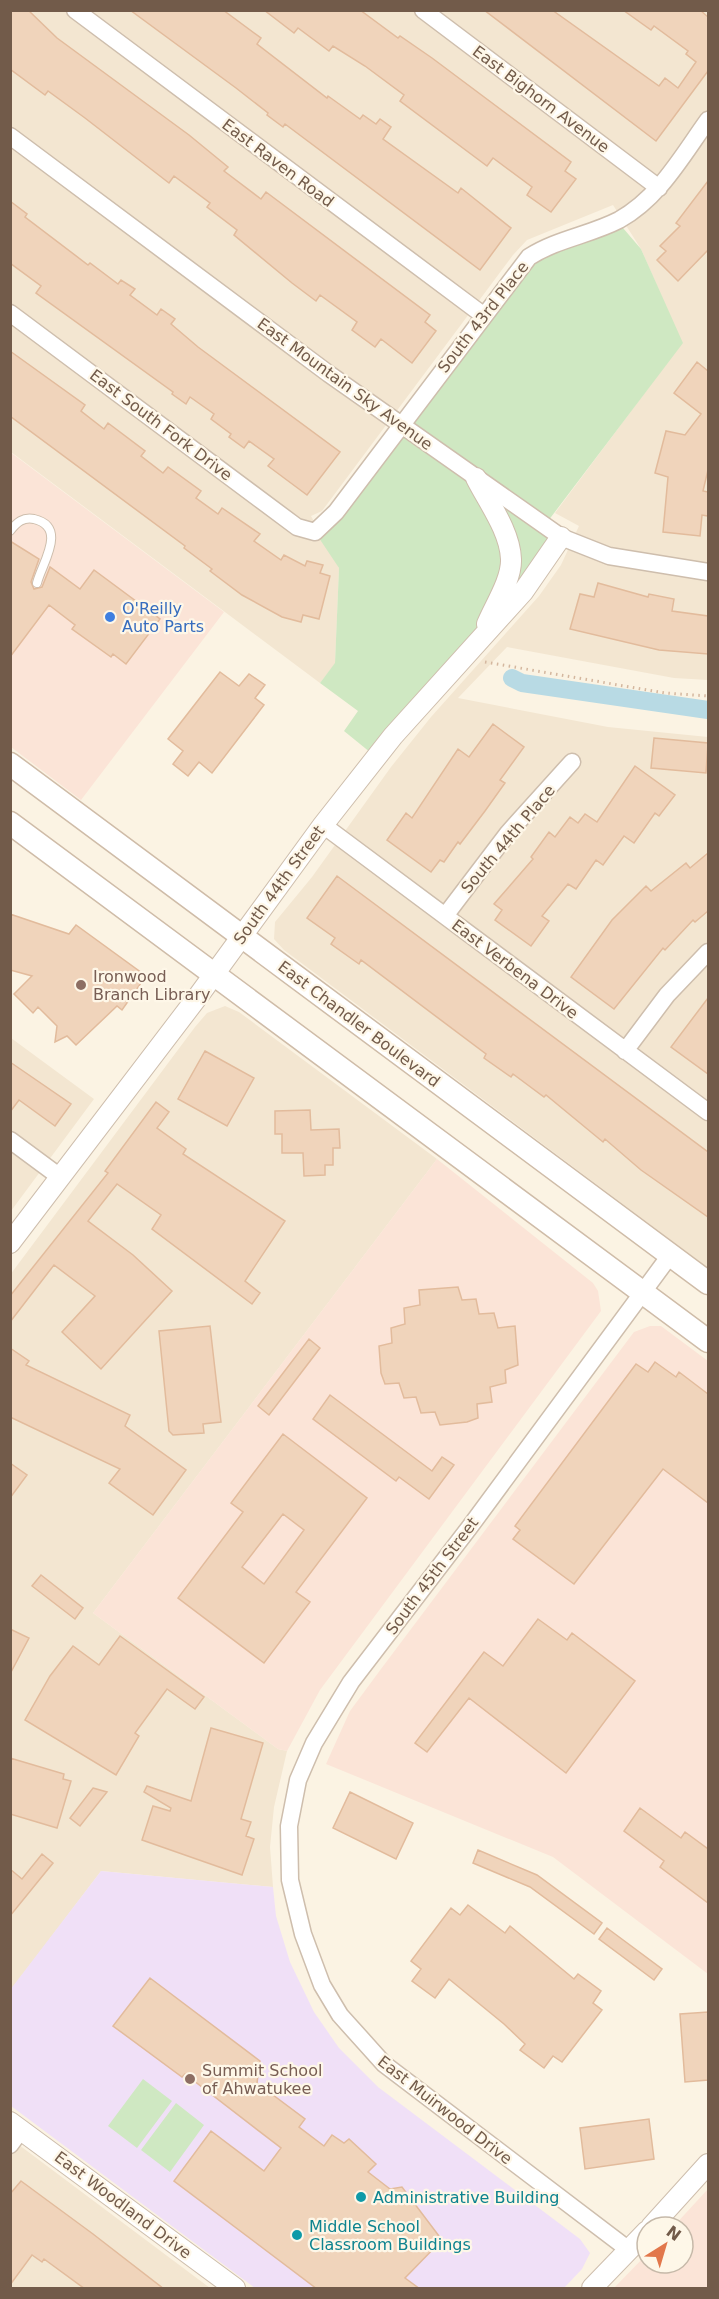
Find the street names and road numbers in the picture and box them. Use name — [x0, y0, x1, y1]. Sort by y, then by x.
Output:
street label: East Bighorn Avenue — [469, 41, 613, 157]
street label: East Raven Road — [218, 115, 338, 211]
street label: South 43rd Place — [434, 258, 532, 376]
street label: East Mountain Sky Avenue — [254, 314, 436, 454]
street label: East South Fork Drive — [86, 365, 236, 485]
street label: South 44th Place — [457, 781, 559, 897]
street label: South 44th Street — [230, 822, 328, 948]
street label: East Verbena Drive — [448, 915, 582, 1023]
street label: East Chandler Boulevard — [274, 957, 444, 1091]
street label: South 45th Street — [382, 1514, 482, 1638]
street label: East Muirwood Drive — [374, 2052, 516, 2168]
street label: East Woodland Drive — [51, 2147, 195, 2263]

